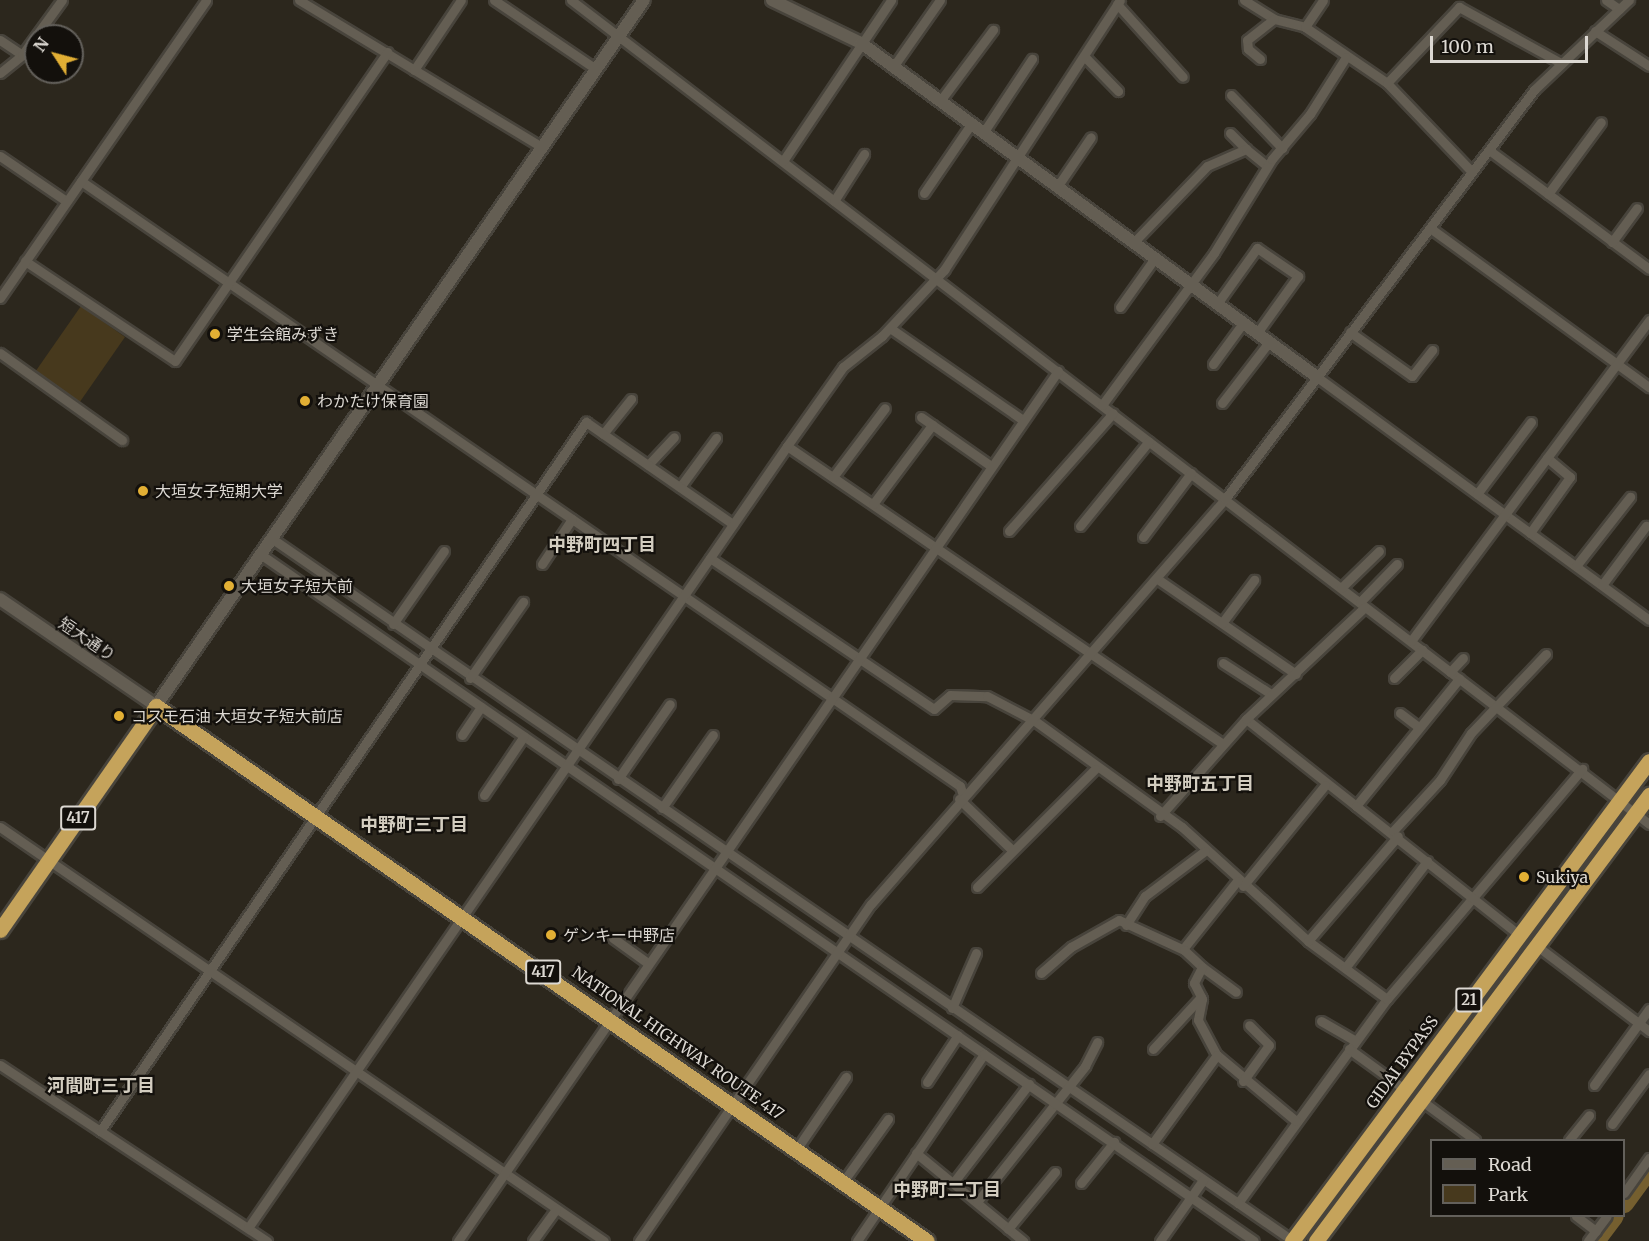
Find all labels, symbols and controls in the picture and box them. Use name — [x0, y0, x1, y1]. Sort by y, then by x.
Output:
north arrow — [24, 24, 84, 84]
scale bar — [1433, 24, 1590, 62]
text: N — [29, 34, 53, 56]
text: 100 m — [1441, 35, 1494, 58]
place label: 学生会館みずき — [227, 324, 339, 344]
marker: 学生会館みずき — [208, 327, 222, 341]
place label: わかたけ保育園 — [317, 391, 429, 411]
marker: わかたけ保育園 — [298, 394, 312, 408]
place label: 大垣女子短期大学 — [155, 481, 283, 501]
marker: 大垣女子短期大学 — [136, 484, 150, 498]
district label: 中野町四丁目 — [548, 534, 656, 556]
place label: 大垣女子短大前 — [241, 576, 353, 596]
marker: 大垣女子短大前 — [222, 579, 236, 593]
street label: 短大通り — [55, 613, 119, 665]
place label: コスモ石油 大垣女子短大前店 — [131, 706, 343, 726]
marker: コスモ石油 大垣女子短大前店 — [112, 709, 126, 723]
district label: 中野町五丁目 — [1146, 773, 1254, 795]
road number: 417 — [60, 806, 96, 830]
district label: 中野町三丁目 — [360, 814, 468, 836]
place label: Sukiya — [1536, 867, 1588, 887]
marker: Sukiya — [1517, 870, 1531, 884]
place label: ゲンキー中野店 — [563, 925, 675, 945]
marker: ゲンキー中野店 — [544, 928, 558, 942]
road number: 417 — [525, 960, 561, 984]
street label: NATIONAL HIGHWAY ROUTE 417 — [569, 962, 787, 1124]
road number: 21 — [1454, 988, 1484, 1012]
street label: GIDAI BYPASS — [1362, 1012, 1442, 1112]
district label: 河間町三丁目 — [47, 1075, 155, 1097]
legend — [1430, 1139, 1625, 1217]
text: Road — [1488, 1153, 1532, 1176]
district label: 中野町二丁目 — [893, 1179, 1001, 1201]
text: Park — [1488, 1183, 1528, 1206]

